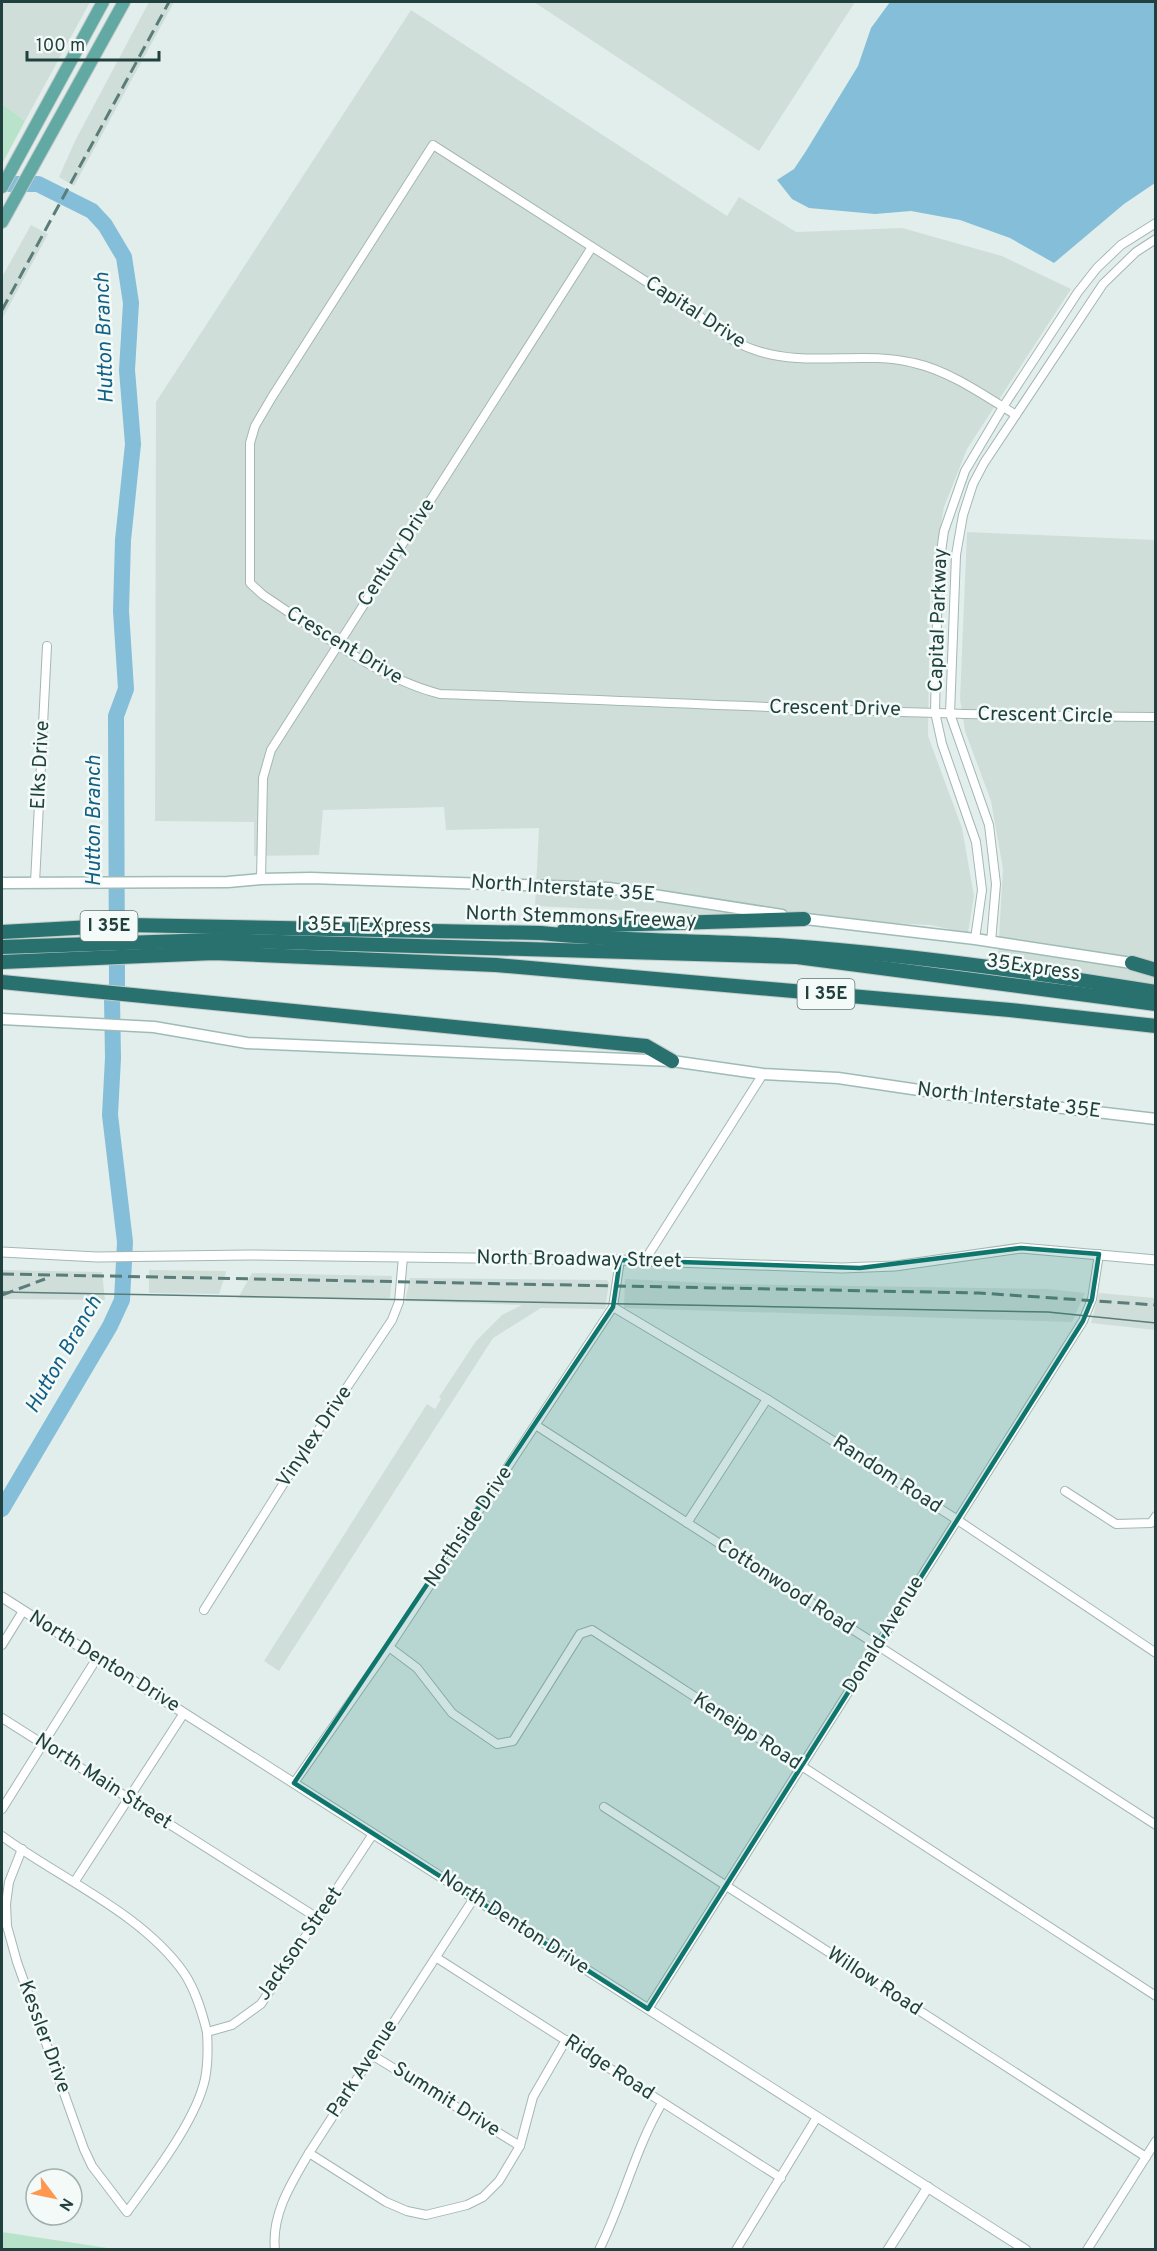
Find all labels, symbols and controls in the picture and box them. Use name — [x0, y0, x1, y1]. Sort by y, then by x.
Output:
scale bar — [27, 24, 159, 62]
text: 100 m — [36, 35, 85, 58]
water label: Hutton Branch — [89, 271, 121, 404]
street label: Capital Drive — [640, 271, 750, 355]
street label: Century Drive — [352, 494, 442, 612]
street label: Capital Parkway — [923, 548, 955, 692]
street label: Crescent Drive — [281, 601, 407, 691]
street label: Crescent Drive — [769, 695, 901, 723]
street label: Crescent Circle — [977, 702, 1113, 730]
street label: Elks Drive — [26, 720, 56, 810]
water label: Hutton Branch — [81, 755, 108, 887]
street label: North Interstate 35E — [470, 870, 656, 908]
street label: North Stemmons Freeway — [465, 901, 697, 935]
road number: I 35E — [80, 911, 138, 941]
street label: I 35E TEXpress — [297, 912, 431, 940]
street label: 35Express — [984, 949, 1082, 987]
road number: I 35E — [798, 979, 854, 1009]
street label: North Interstate 35E — [916, 1077, 1102, 1125]
street label: North Broadway Street — [476, 1245, 682, 1275]
water label: Hutton Branch — [19, 1291, 109, 1419]
street label: Vinylex Drive — [271, 1381, 359, 1493]
street label: Random Road — [827, 1430, 947, 1520]
street label: Northside Drive — [419, 1462, 519, 1592]
street label: Cottonwood Road — [711, 1533, 859, 1641]
street label: Donald Avenue — [838, 1571, 930, 1699]
street label: North Denton Drive — [24, 1605, 184, 1719]
street label: Keneipp Road — [688, 1687, 806, 1777]
street label: North Main Street — [29, 1728, 177, 1836]
street label: North Denton Drive — [434, 1865, 594, 1981]
street label: Jackson Street — [251, 1882, 349, 2006]
street label: Willow Road — [821, 1942, 927, 2022]
street label: Kessler Drive — [12, 1977, 76, 2097]
street label: Park Avenue — [322, 2015, 404, 2123]
street label: Ridge Road — [559, 2029, 659, 2107]
street label: Summit Drive — [387, 2057, 505, 2143]
north arrow — [24, 2167, 84, 2227]
text: N — [53, 2194, 77, 2214]

